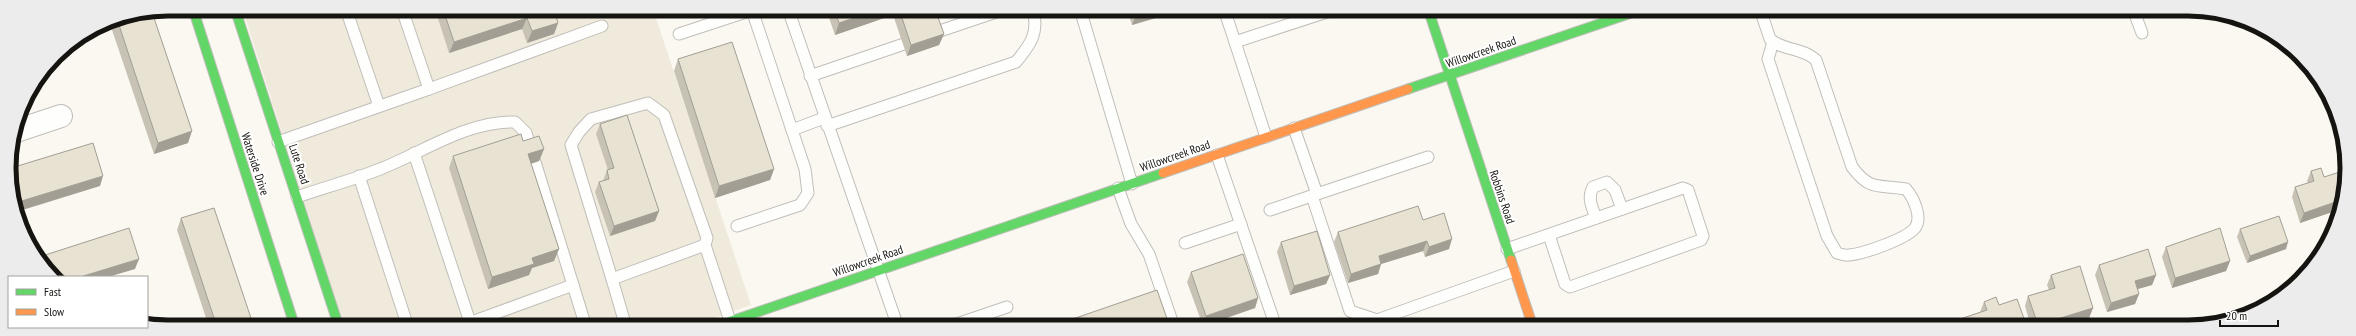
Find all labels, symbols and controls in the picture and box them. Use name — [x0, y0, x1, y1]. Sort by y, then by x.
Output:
street label: Willowcreek Road — [1444, 33, 1518, 71]
street label: Waterside Drive — [238, 131, 273, 197]
street label: Willowcreek Road — [1138, 137, 1212, 175]
street label: Lute Road — [286, 142, 313, 186]
street label: Robbins Road — [1486, 168, 1519, 226]
street label: Willowcreek Road — [831, 242, 905, 280]
legend — [8, 276, 148, 328]
text: Fast — [44, 284, 62, 299]
scale bar — [2220, 302, 2278, 328]
text: Slow — [44, 304, 65, 319]
text: 20 m — [2226, 308, 2247, 323]

